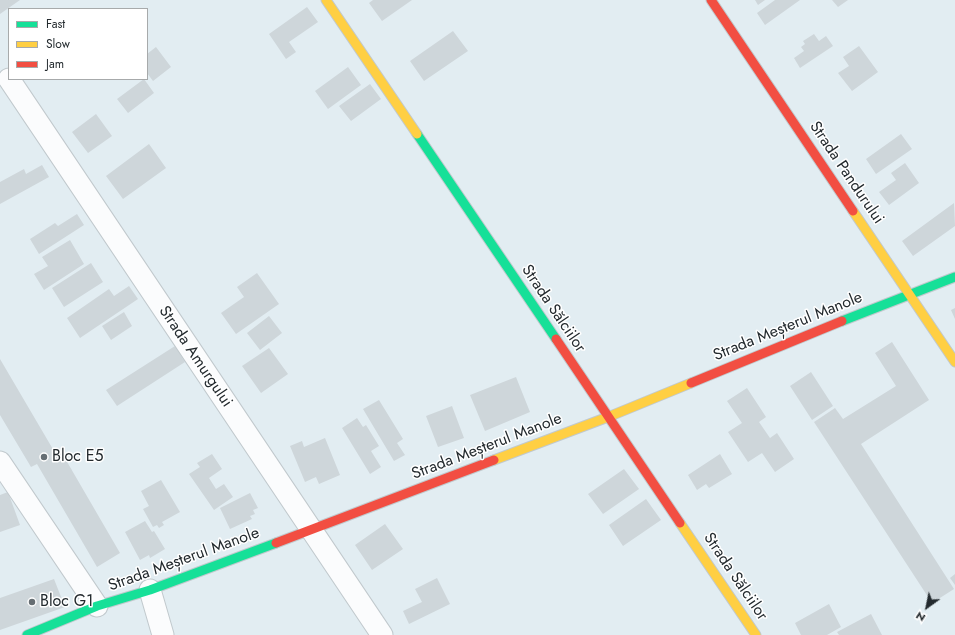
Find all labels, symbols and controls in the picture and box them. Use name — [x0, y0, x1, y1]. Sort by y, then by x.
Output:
legend — [8, 8, 148, 80]
text: Fast — [46, 15, 65, 33]
text: Slow — [46, 35, 70, 53]
text: Jam — [46, 55, 64, 73]
street label: Strada Pandurului — [805, 118, 887, 228]
street label: Strada Sălciilor — [517, 262, 589, 356]
street label: Strada Meșterul Manole — [711, 288, 865, 366]
street label: Strada Amurgului — [154, 303, 236, 411]
street label: Strada Meșterul Manole — [409, 410, 565, 484]
place label: Bloc E5 — [52, 447, 104, 467]
marker: Bloc E5 — [39, 452, 49, 462]
street label: Strada Meșterul Manole — [106, 524, 262, 596]
street label: Strada Sălciilor — [699, 530, 771, 624]
north arrow — [907, 587, 947, 627]
place label: Bloc G1 — [40, 592, 93, 612]
marker: Bloc G1 — [27, 597, 37, 607]
text: N — [912, 608, 928, 626]

